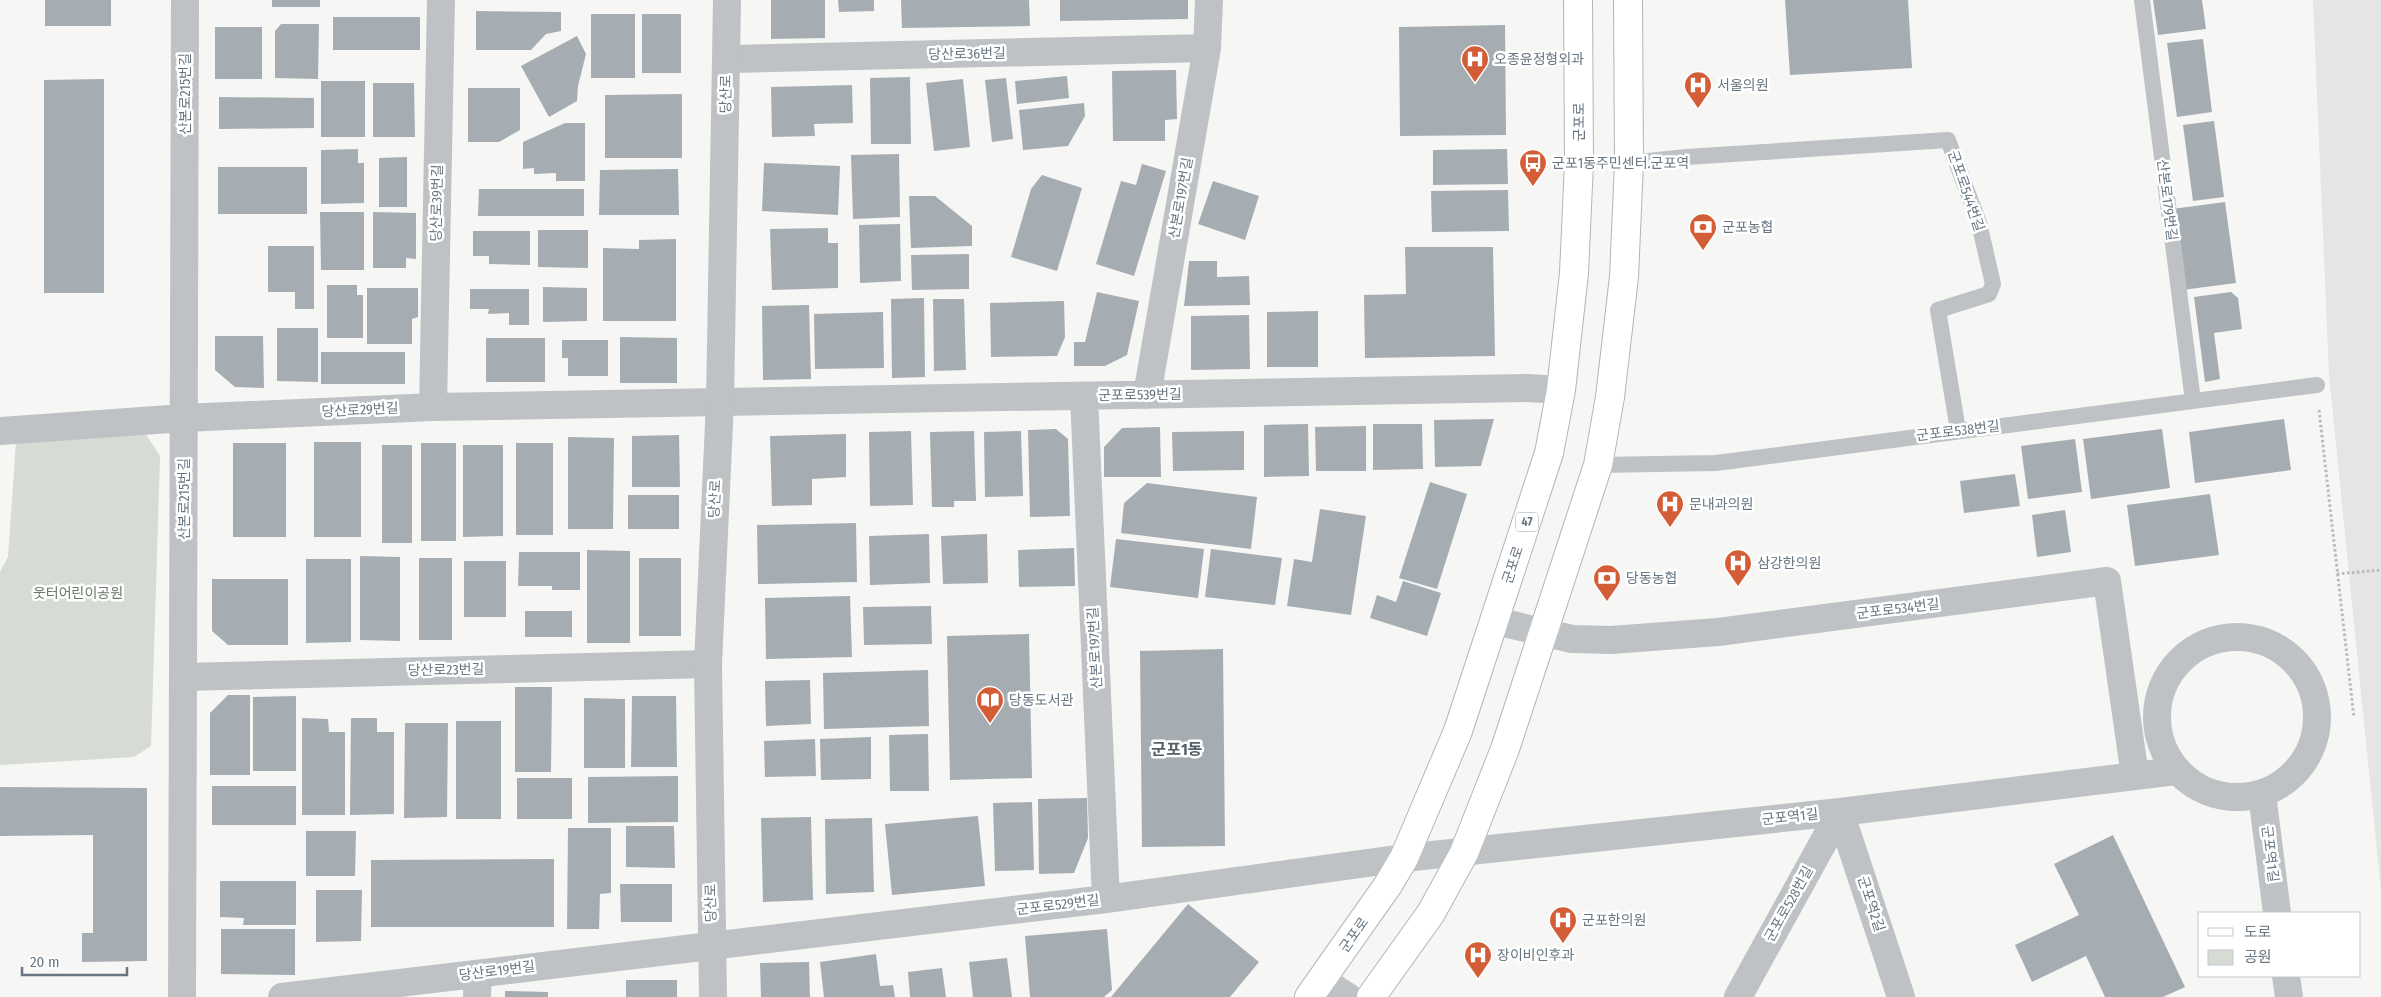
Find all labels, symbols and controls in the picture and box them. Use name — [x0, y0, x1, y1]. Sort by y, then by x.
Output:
hospital icon: 오종윤정형외과 — [1460, 44, 1490, 83]
street label: 당산로36번길 — [928, 45, 1006, 63]
place label: 오종윤정형외과 — [1494, 51, 1584, 68]
street label: 산본로215번길 — [177, 53, 194, 135]
hospital icon: 서울의원 — [1683, 70, 1713, 109]
street label: 당산로 — [717, 74, 735, 113]
place label: 서울의원 — [1717, 77, 1769, 94]
street label: 군포로 — [1571, 103, 1588, 141]
bus stop icon: 군포1동주민센터.군포역 — [1518, 148, 1548, 187]
street label: 군포로544번길 — [1944, 148, 1988, 234]
place label: 군포1동주민센터.군포역 — [1552, 155, 1689, 172]
street label: 산본로197번길 — [1165, 156, 1197, 240]
street label: 산본로179번길 — [2154, 158, 2180, 242]
street label: 당산로39번길 — [428, 164, 446, 242]
bank icon: 군포농협 — [1688, 212, 1718, 251]
place label: 군포농협 — [1722, 219, 1774, 236]
street label: 군포로539번길 — [1098, 386, 1182, 404]
street label: 당산로29번길 — [321, 399, 399, 421]
street label: 군포로538번길 — [1915, 417, 2001, 445]
street label: 산본로215번길 — [176, 458, 193, 540]
street label: 당산로 — [706, 479, 725, 519]
hospital icon: 문내과의원 — [1655, 489, 1685, 528]
place label: 문내과의원 — [1689, 496, 1753, 513]
road number: 47 — [1516, 512, 1538, 532]
street label: 군포로 — [1499, 544, 1527, 586]
hospital icon: 삼강한의원 — [1723, 548, 1753, 587]
place label: 삼강한의원 — [1757, 555, 1821, 572]
bank icon: 당동농협 — [1592, 563, 1622, 602]
place label: 당동농협 — [1626, 570, 1678, 587]
park label: 웃터어린이공원 — [33, 585, 123, 602]
street label: 군포로534번길 — [1855, 595, 1941, 623]
street label: 산본로197번길 — [1084, 607, 1106, 689]
street label: 당산로23번길 — [407, 661, 485, 679]
library icon: 당동도서관 — [975, 685, 1005, 724]
place label: 당동도서관 — [1009, 692, 1074, 709]
district label: 군포1동 — [1152, 740, 1202, 759]
street label: 군포역1길 — [1761, 806, 1819, 828]
street label: 군포역1길 — [2258, 825, 2282, 883]
street label: 군포로528번길 — [1761, 863, 1817, 945]
street label: 군포역2길 — [1854, 874, 1888, 934]
street label: 당산로 — [702, 883, 720, 922]
street label: 군포로529번길 — [1015, 891, 1101, 919]
hospital icon: 군포한의원 — [1548, 905, 1578, 944]
place label: 군포한의원 — [1582, 912, 1646, 929]
legend — [2198, 912, 2361, 977]
street label: 군포로 — [1336, 914, 1372, 956]
text: 도로 — [2244, 923, 2272, 941]
hospital icon: 장이비인후과 — [1463, 940, 1493, 979]
scale bar — [22, 944, 128, 976]
place label: 장이비인후과 — [1497, 947, 1574, 964]
text: 공원 — [2244, 948, 2272, 966]
text: 20 m — [30, 953, 60, 971]
street label: 당산로19번길 — [458, 958, 536, 984]

